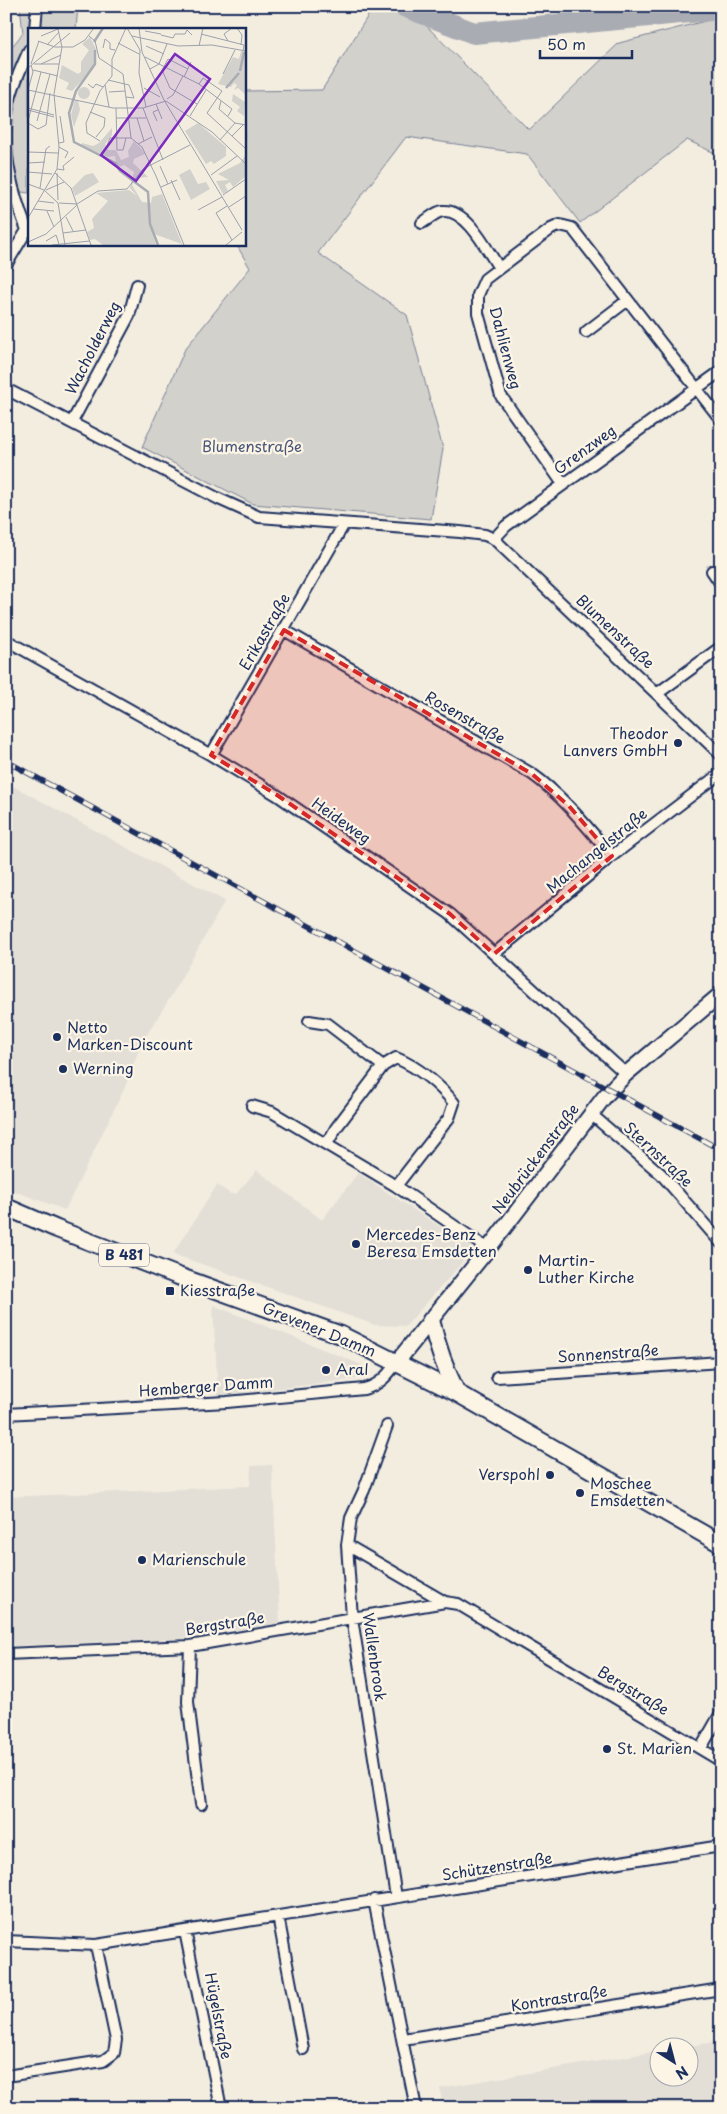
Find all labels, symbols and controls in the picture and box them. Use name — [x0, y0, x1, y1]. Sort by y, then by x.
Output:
inset map — [28, 28, 245, 245]
scale bar — [540, 28, 632, 60]
text: 50 m — [547, 32, 586, 55]
street label: Wacholderweg — [58, 296, 125, 398]
street label: Dahlienweg — [484, 304, 529, 392]
street label: Grenzweg — [548, 418, 620, 479]
park label: Blumenstraße — [202, 434, 302, 457]
street label: Erikastraße — [232, 588, 295, 674]
street label: Blumenstraße — [572, 588, 660, 673]
street label: Rosenstraße — [421, 684, 510, 749]
place label: Theodor Lanvers GmbH — [563, 721, 668, 761]
marker: Theodor Lanvers GmbH — [672, 737, 684, 749]
street label: Heideweg — [308, 791, 376, 849]
street label: Machangelstraße — [541, 802, 652, 898]
place label: Netto Marken-Discount — [67, 1015, 193, 1055]
marker: Netto Marken-Discount — [51, 1031, 63, 1043]
place label: Werning — [73, 1056, 134, 1079]
marker: Werning — [57, 1063, 69, 1075]
street label: Neubrückenstraße — [486, 1098, 584, 1218]
street label: Sternstraße — [619, 1116, 699, 1192]
place label: Mercedes-Benz Beresa Emsdetten — [366, 1222, 497, 1262]
marker: Mercedes-Benz Beresa Emsdetten — [350, 1238, 362, 1250]
road number: B 481 — [99, 1244, 149, 1266]
place label: Martin- Luther Kirche — [538, 1248, 634, 1288]
marker: Martin- Luther Kirche — [522, 1264, 534, 1276]
place label: Kiesstraße — [180, 1278, 255, 1301]
marker: Kiesstraße — [164, 1285, 176, 1297]
street label: Grevener Damm — [259, 1295, 380, 1362]
street label: Sonnenstraße — [556, 1337, 659, 1368]
place label: Aral — [336, 1357, 369, 1380]
marker: Aral — [320, 1364, 332, 1376]
street label: Hemberger Damm — [138, 1369, 274, 1402]
place label: Verspohl — [478, 1462, 540, 1485]
marker: Verspohl — [544, 1469, 556, 1481]
place label: Moschee Emsdetten — [590, 1471, 665, 1511]
marker: Moschee Emsdetten — [574, 1487, 586, 1499]
place label: Marienschule — [152, 1547, 246, 1570]
marker: Marienschule — [136, 1554, 148, 1566]
street label: Bergstraße — [184, 1605, 266, 1640]
street label: Wallenbrook — [358, 1611, 393, 1703]
street label: Bergstraße — [594, 1659, 674, 1720]
place label: St. Marien — [617, 1736, 692, 1759]
marker: St. Marien — [601, 1743, 613, 1755]
street label: Schützenstraße — [440, 1845, 554, 1886]
street label: Hügelstraße — [200, 1970, 239, 2061]
street label: Kontrastraße — [509, 1979, 609, 2016]
north arrow — [650, 2036, 700, 2086]
text: N — [671, 2061, 693, 2085]

